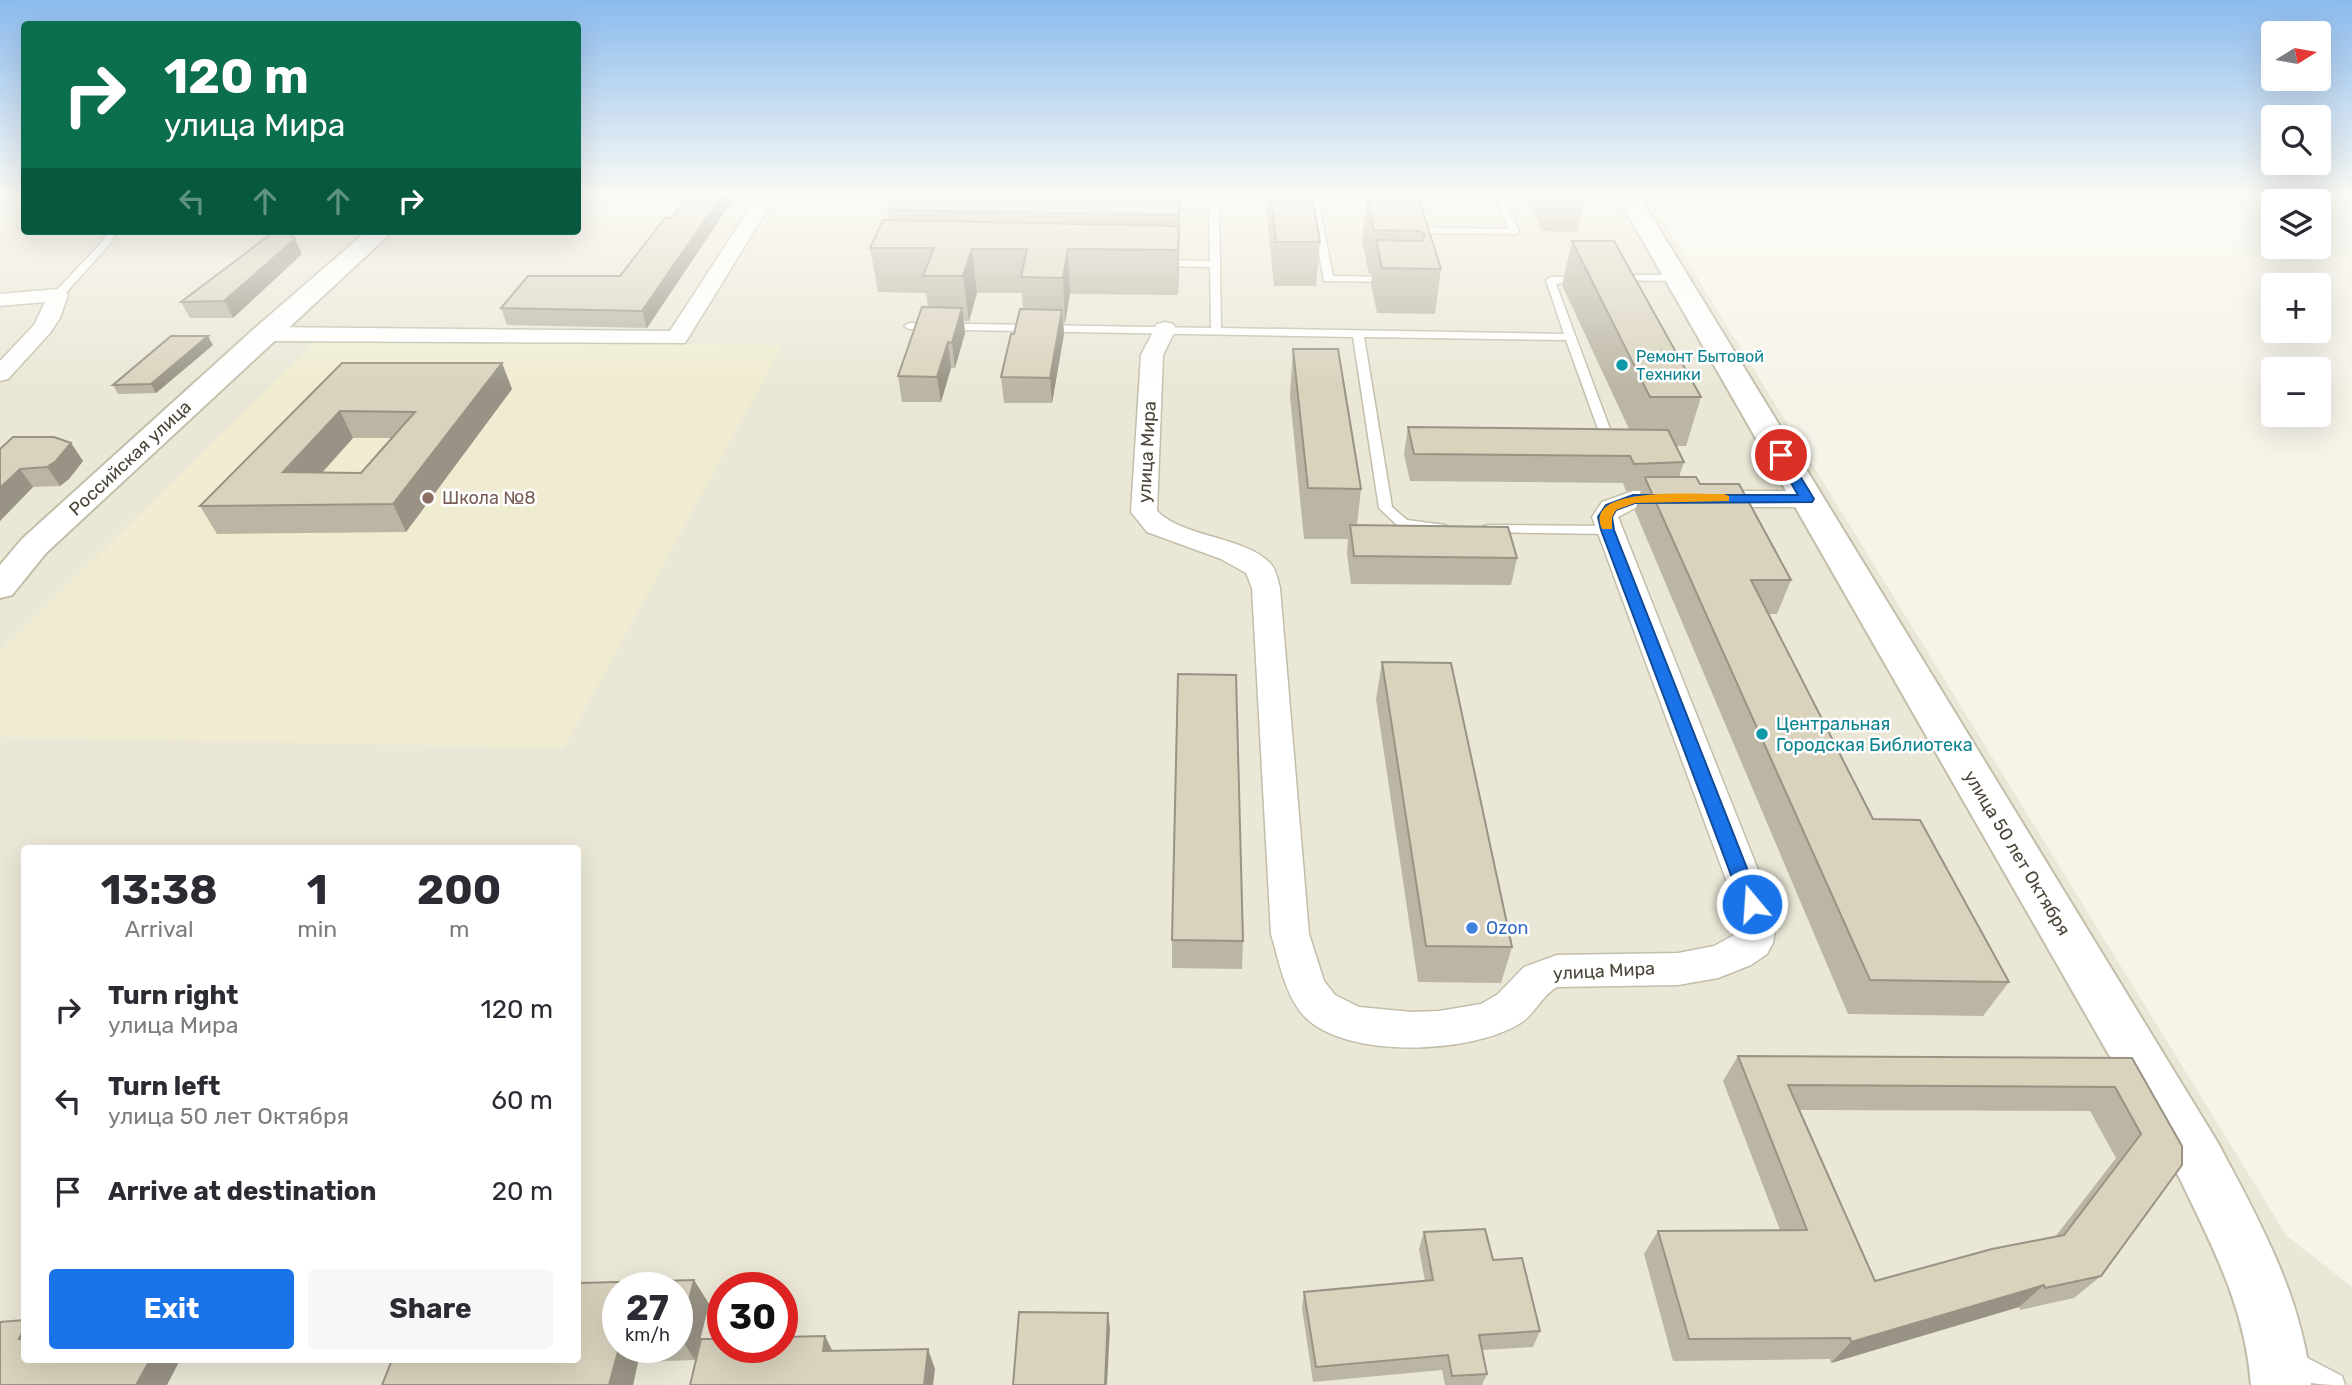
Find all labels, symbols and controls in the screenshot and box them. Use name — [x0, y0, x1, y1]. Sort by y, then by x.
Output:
north arrow — [2261, 21, 2331, 91]
map controls — [2261, 21, 2331, 427]
text: 120 m — [164, 47, 309, 105]
icon: right — [49, 49, 140, 140]
button: search — [2261, 105, 2331, 175]
text: улица Мира — [164, 106, 346, 144]
icon: left — [173, 182, 211, 220]
icon: ahead — [246, 182, 284, 220]
icon: ahead — [319, 182, 357, 220]
icon: right — [392, 182, 430, 220]
button: layers — [2261, 189, 2331, 259]
button: + — [2261, 273, 2331, 343]
place label: Ремонт Бытовой Техники — [1636, 347, 1764, 384]
marker: Ремонт Бытовой Техники — [1614, 357, 1630, 373]
button: − — [2261, 357, 2331, 427]
street label: Российская улица — [64, 396, 196, 520]
street label: улица Мира — [1133, 400, 1161, 504]
pin — [1751, 425, 1811, 485]
icon: arrive — [1762, 436, 1800, 474]
place label: Школа №8 — [442, 487, 536, 509]
marker: Школа №8 — [420, 490, 436, 506]
place label: Центральная Городская Библиотека — [1776, 713, 1973, 756]
marker: Центральная Городская Библиотека — [1754, 726, 1770, 742]
street label: улица 50 лет Октября — [1959, 766, 2075, 940]
text: 13:38 — [101, 865, 218, 915]
text: 1 — [307, 865, 328, 915]
text: 200 — [417, 865, 501, 915]
position arrow — [1715, 867, 1789, 941]
text: Arrival — [125, 915, 194, 943]
text: min — [297, 915, 337, 943]
text: m — [449, 915, 469, 943]
place label: Ozon — [1486, 917, 1528, 939]
marker: Ozon — [1464, 920, 1480, 936]
street label: улица Мира — [1552, 957, 1656, 985]
text: Turn right — [108, 980, 238, 1011]
icon: right — [49, 991, 87, 1029]
text: 120 m — [481, 994, 553, 1025]
text: улица Мира — [108, 1011, 238, 1039]
text: Turn left — [108, 1071, 220, 1102]
icon: left — [49, 1082, 87, 1120]
text: 60 m — [491, 1085, 553, 1116]
text: улица 50 лет Октября — [108, 1102, 349, 1130]
icon: arrive — [49, 1173, 87, 1211]
text: Arrive at destination — [108, 1176, 376, 1207]
text: 20 m — [492, 1176, 553, 1207]
button: Exit — [49, 1269, 294, 1349]
button: Share — [308, 1269, 553, 1349]
speed limit sign: 30 — [707, 1272, 798, 1363]
text: 27 — [626, 1287, 669, 1329]
text: km/h — [625, 1324, 670, 1346]

